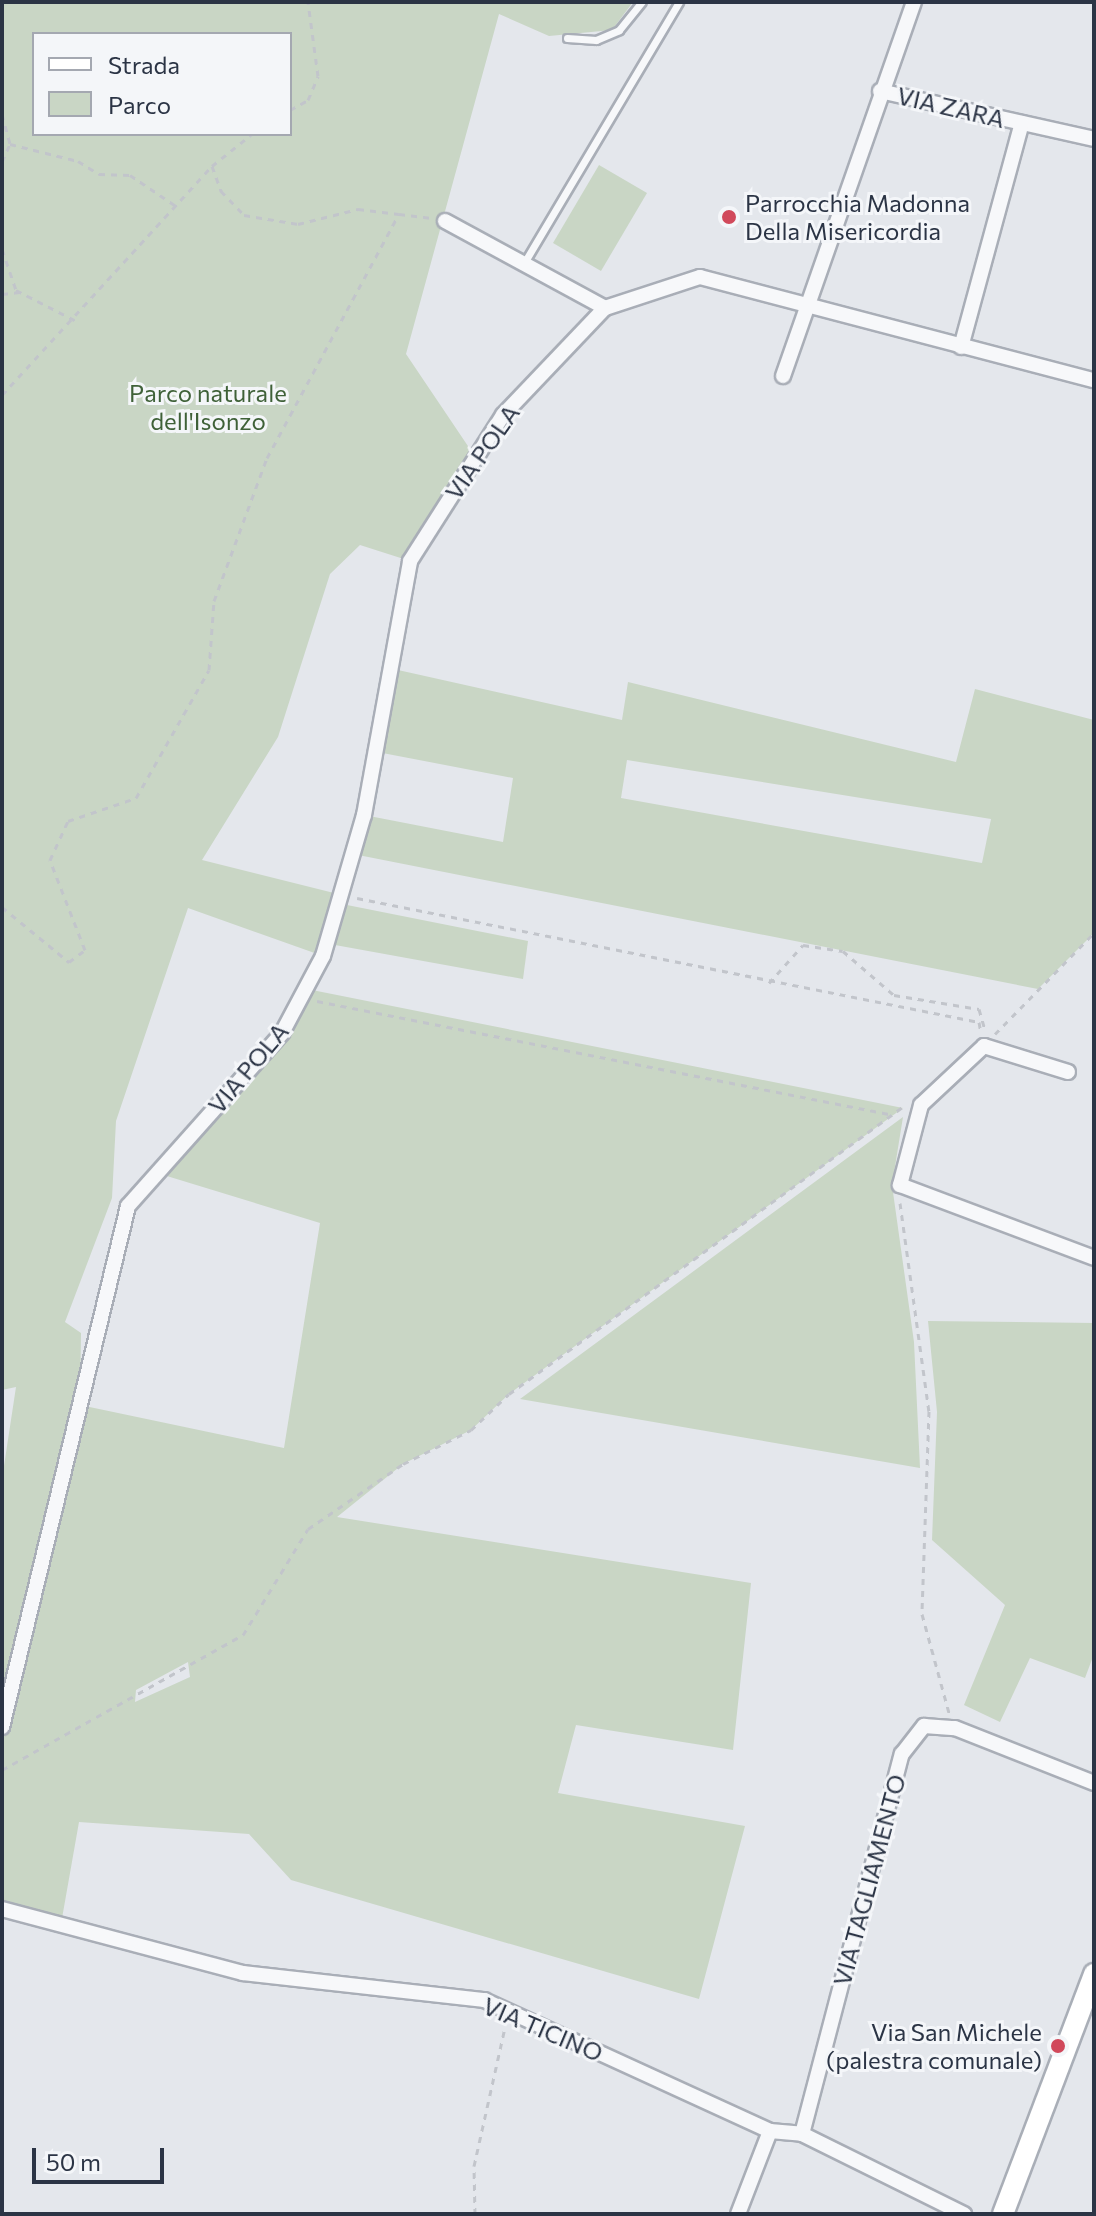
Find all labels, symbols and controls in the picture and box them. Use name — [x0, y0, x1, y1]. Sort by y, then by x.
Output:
legend — [32, 32, 292, 136]
text: Strada — [108, 50, 180, 79]
street label: VIA ZARA — [894, 81, 1008, 133]
text: Parco — [108, 90, 171, 119]
place label: Parrocchia Madonna Della Misericordia — [745, 189, 970, 245]
marker: Parrocchia Madonna Della Misericordia — [720, 208, 738, 226]
park label: Parco naturale dell'Isonzo — [129, 379, 287, 435]
street label: VIA POLA — [439, 399, 525, 505]
street label: VIA POLA — [202, 1017, 294, 1119]
street label: VIA TAGLIAMENTO — [827, 1771, 911, 1989]
street label: VIA TICINO — [479, 1991, 607, 2067]
place label: Via San Michele (palestra comunale) — [826, 2018, 1042, 2074]
marker: Via San Michele (palestra comunale) — [1049, 2037, 1067, 2055]
scale bar — [36, 2132, 168, 2182]
text: 50 m — [46, 2147, 101, 2176]

